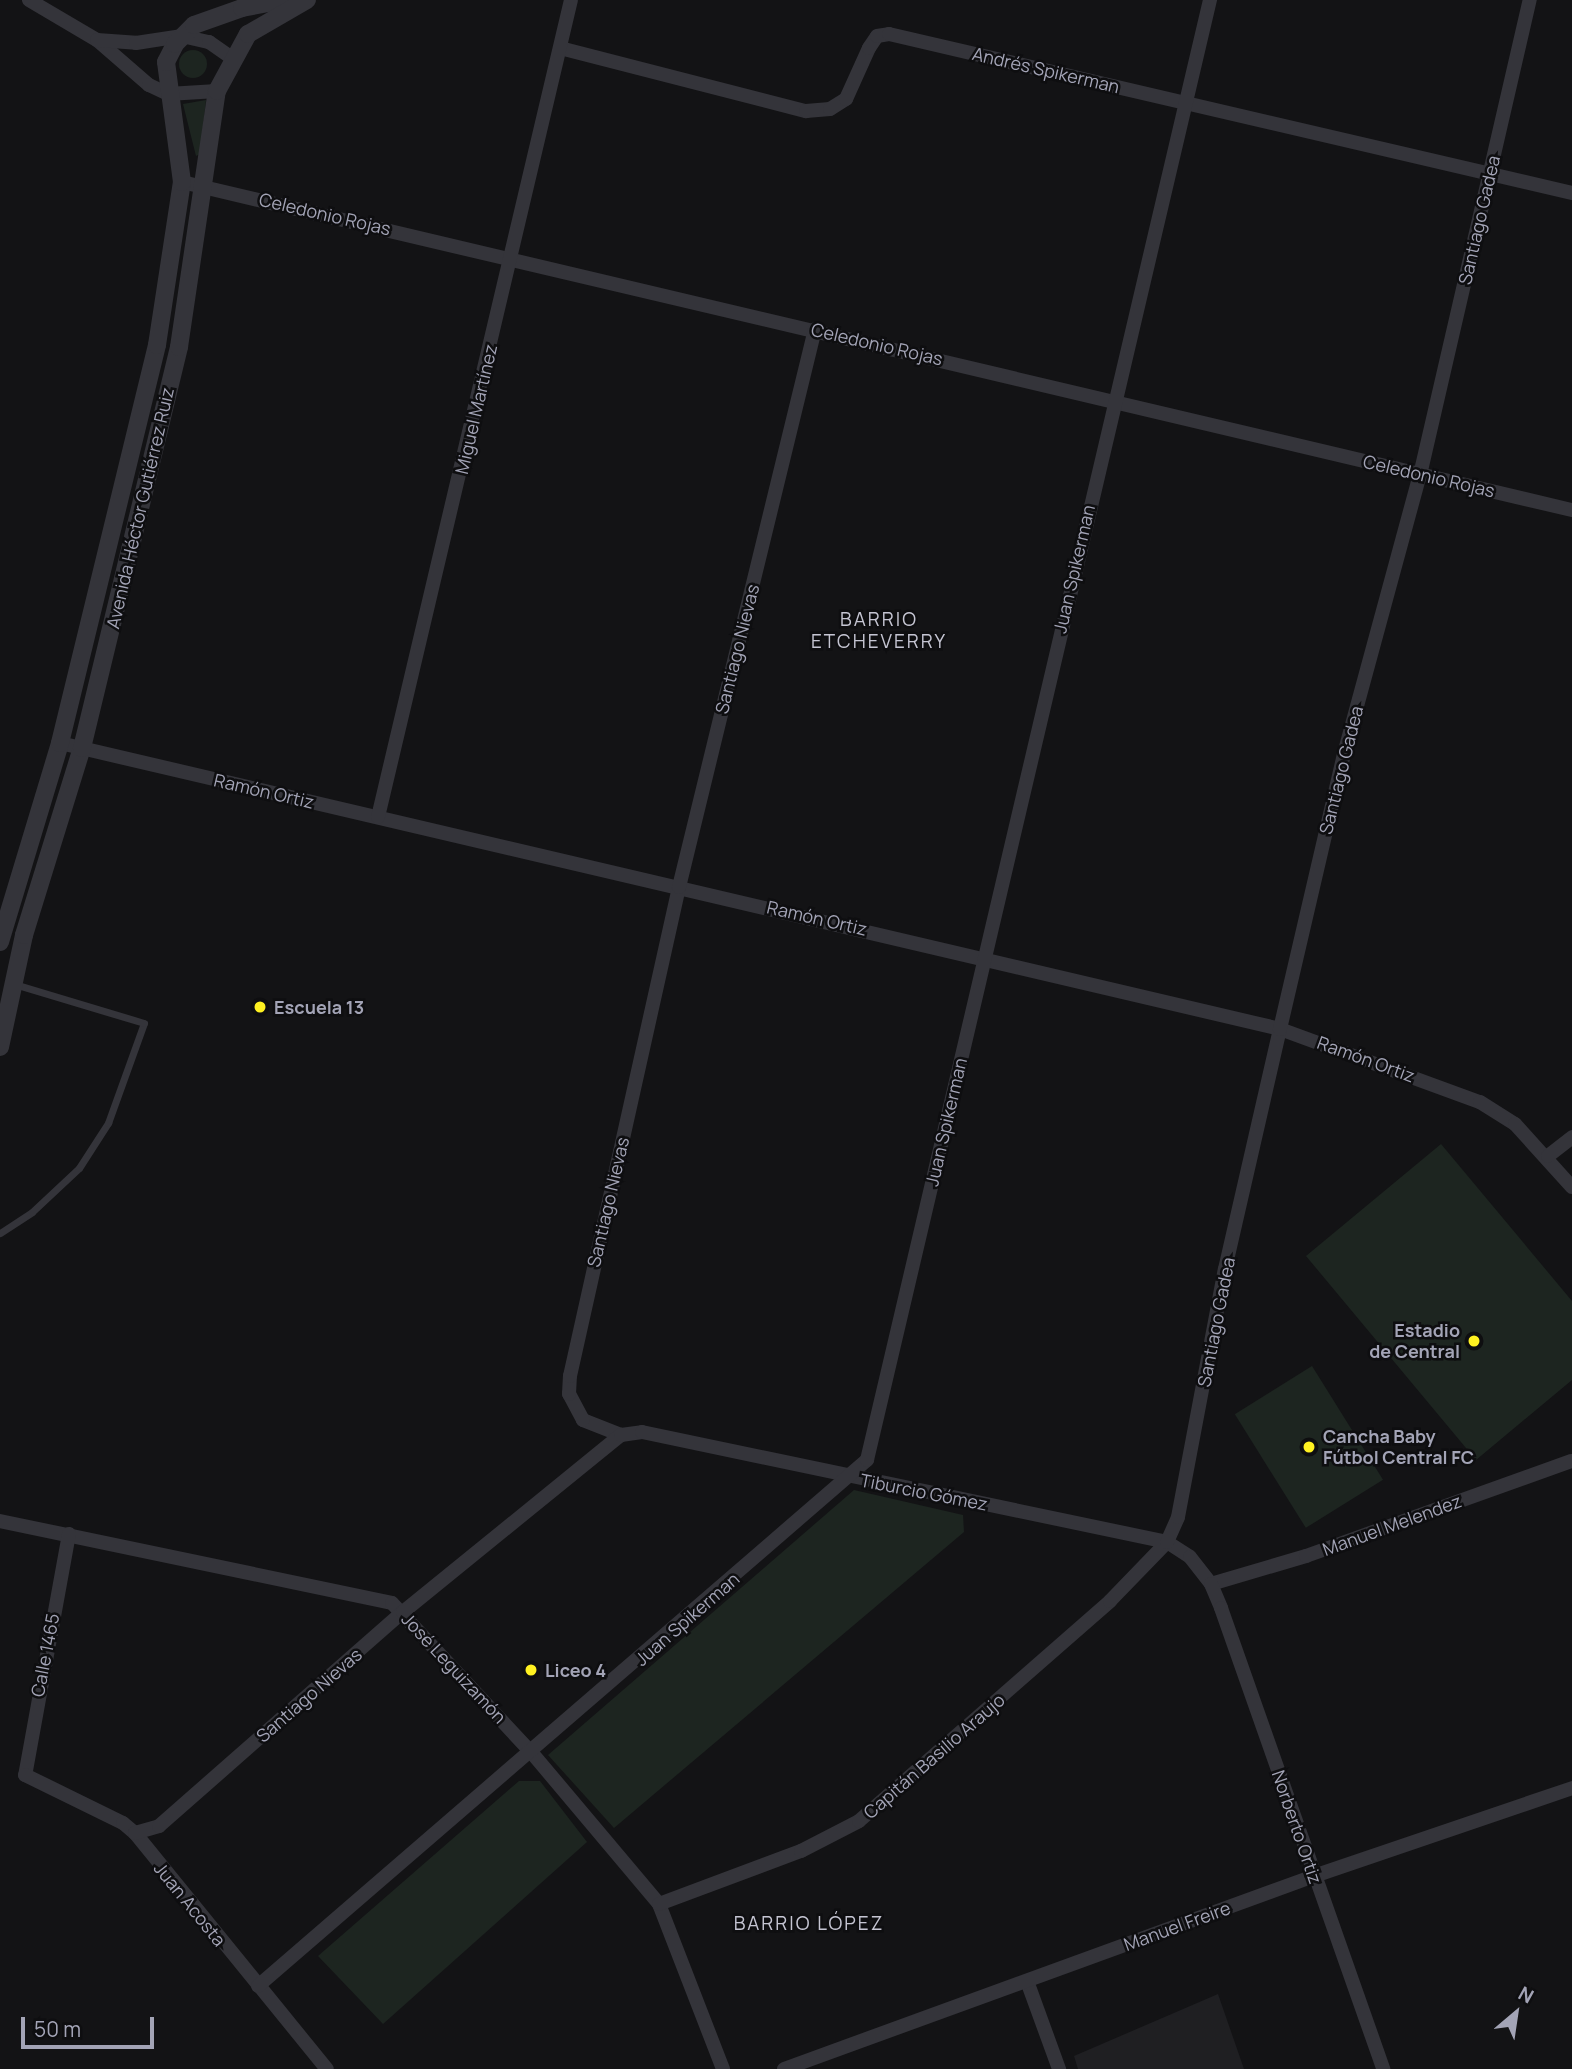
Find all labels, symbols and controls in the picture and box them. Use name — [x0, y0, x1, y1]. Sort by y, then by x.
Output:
street label: Andrés Spikerman — [970, 43, 1122, 97]
street label: Santiago Gadea — [1454, 153, 1504, 287]
street label: Celedonio Rojas — [257, 188, 393, 240]
street label: Celedonio Rojas — [809, 318, 945, 370]
street label: Miguel Martínez — [451, 342, 501, 476]
street label: Avenida Héctor Gutiérrez Ruiz — [102, 385, 178, 631]
street label: Celedonio Rojas — [1361, 450, 1497, 502]
street label: Juan Spikerman — [1049, 503, 1099, 635]
street label: Santiago Nievas — [710, 582, 764, 716]
district label: BARRIO ETCHEVERRY — [812, 609, 946, 653]
street label: Santiago Gadea — [1315, 703, 1367, 837]
street label: Ramón Ortiz — [212, 769, 316, 813]
street label: Ramón Ortiz — [765, 896, 869, 940]
place label: Escuela 13 — [274, 996, 364, 1018]
marker: Escuela 13 — [252, 999, 268, 1015]
street label: Ramón Ortiz — [1314, 1031, 1418, 1087]
street label: Juan Spikerman — [921, 1056, 971, 1188]
street label: Santiago Nievas — [583, 1135, 633, 1269]
street label: Santiago Gadea — [1193, 1255, 1239, 1389]
place label: Estadio de Central — [1369, 1320, 1460, 1362]
marker: Estadio de Central — [1466, 1333, 1482, 1349]
place label: Cancha Baby Fútbol Central FC — [1323, 1426, 1474, 1468]
marker: Cancha Baby Fútbol Central FC — [1301, 1439, 1317, 1455]
street label: Tiburcio Gómez — [858, 1469, 990, 1515]
street label: Manuel Melendez — [1320, 1490, 1464, 1560]
street label: Juan Spikerman — [630, 1568, 744, 1670]
street label: José Leguizamón — [397, 1608, 511, 1728]
street label: Calle 1465 — [26, 1611, 64, 1699]
street label: Santiago Nievas — [252, 1643, 366, 1747]
place label: Liceo 4 — [545, 1659, 606, 1681]
marker: Liceo 4 — [523, 1662, 539, 1678]
street label: Capitán Basilio Araujo — [859, 1689, 1009, 1823]
street label: Norberto Ortiz — [1267, 1767, 1327, 1887]
street label: Juan Acosta — [150, 1858, 230, 1950]
street label: Manuel Freire — [1121, 1897, 1233, 1955]
district label: BARRIO LÓPEZ — [735, 1913, 883, 1935]
north arrow — [1481, 1978, 1551, 2048]
text: N — [1514, 1980, 1538, 2009]
scale bar — [24, 2002, 158, 2046]
text: 50 m — [34, 2015, 81, 2043]

